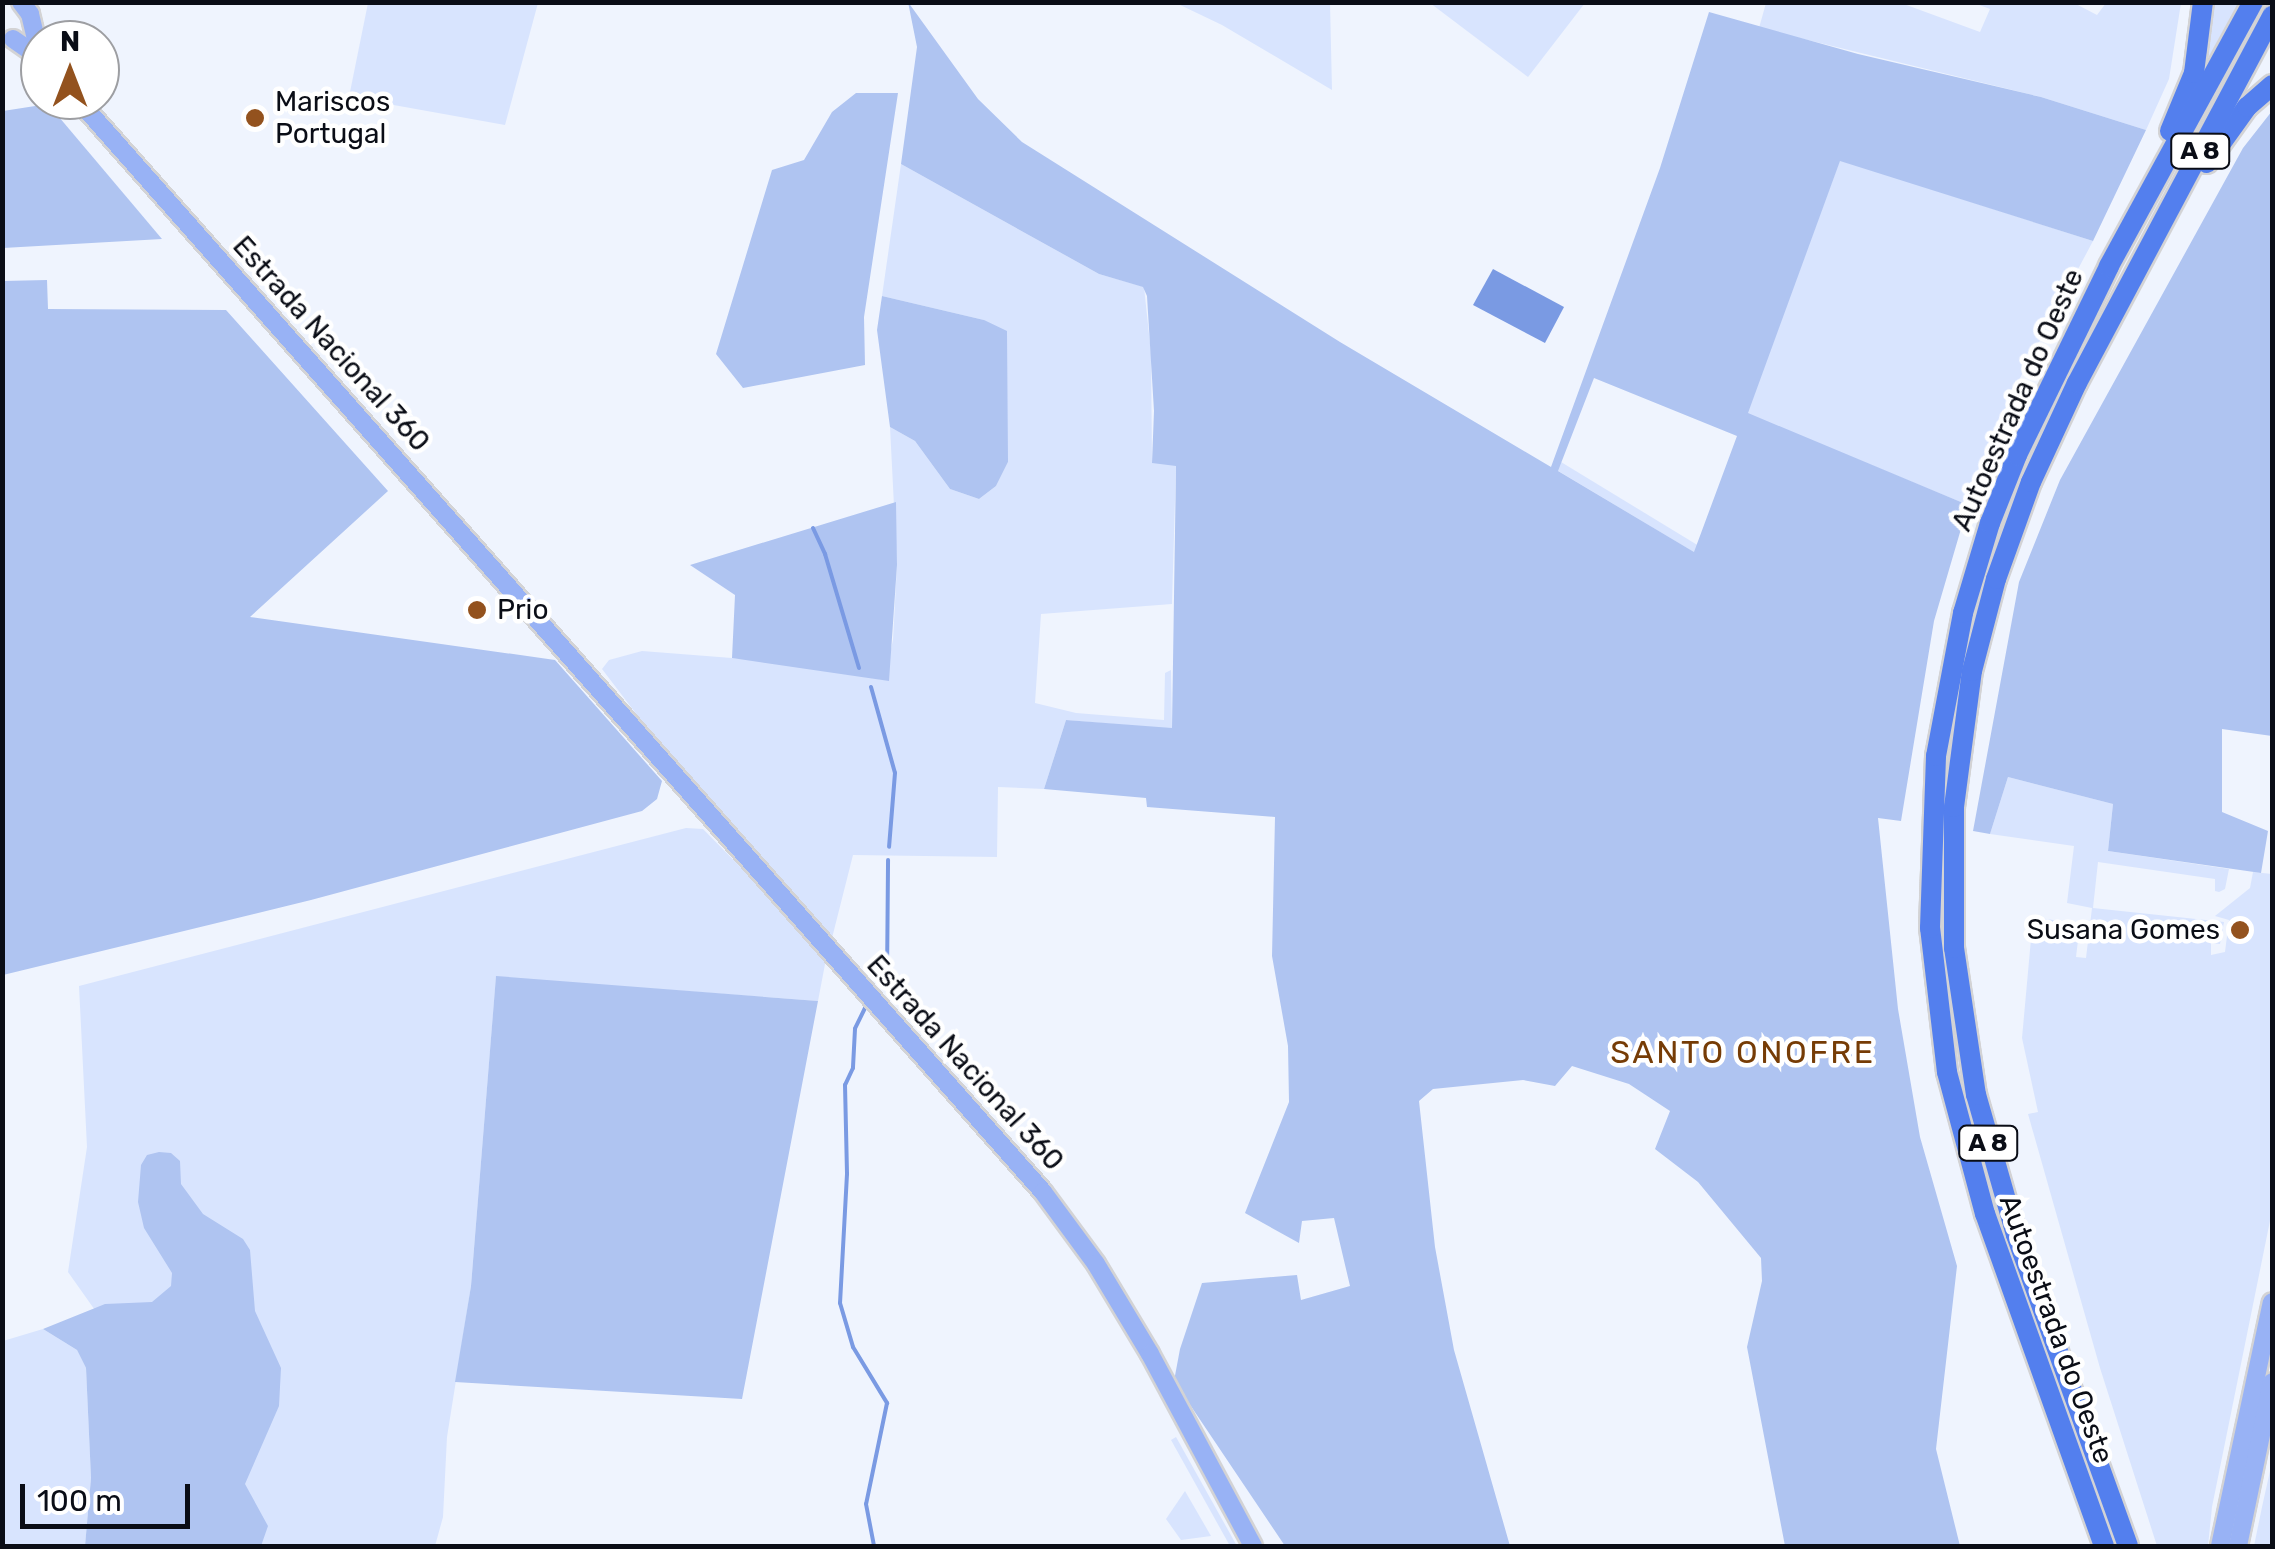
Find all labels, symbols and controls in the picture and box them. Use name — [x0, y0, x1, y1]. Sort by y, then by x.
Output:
north arrow — [20, 20, 120, 120]
text: N — [60, 25, 80, 58]
place label: Mariscos Portugal — [275, 85, 390, 151]
marker: Mariscos Portugal — [244, 107, 266, 129]
road number: A 8 — [2168, 131, 2232, 171]
street label: Estrada Nacional 360 — [226, 230, 436, 458]
street label: Autoestrada do Oeste — [1945, 264, 2091, 536]
place label: Prio — [497, 593, 548, 627]
marker: Prio — [466, 599, 488, 621]
place label: Susana Gomes — [2027, 913, 2220, 947]
marker: Susana Gomes — [2229, 919, 2251, 941]
street label: Estrada Nacional 360 — [860, 949, 1070, 1177]
district label: SANTO ONOFRE — [1610, 1033, 1876, 1071]
road number: A 8 — [1956, 1123, 2020, 1163]
street label: Autoestrada do Oeste — [1992, 1190, 2120, 1468]
scale bar — [25, 1464, 195, 1526]
text: 100 m — [37, 1483, 122, 1519]

